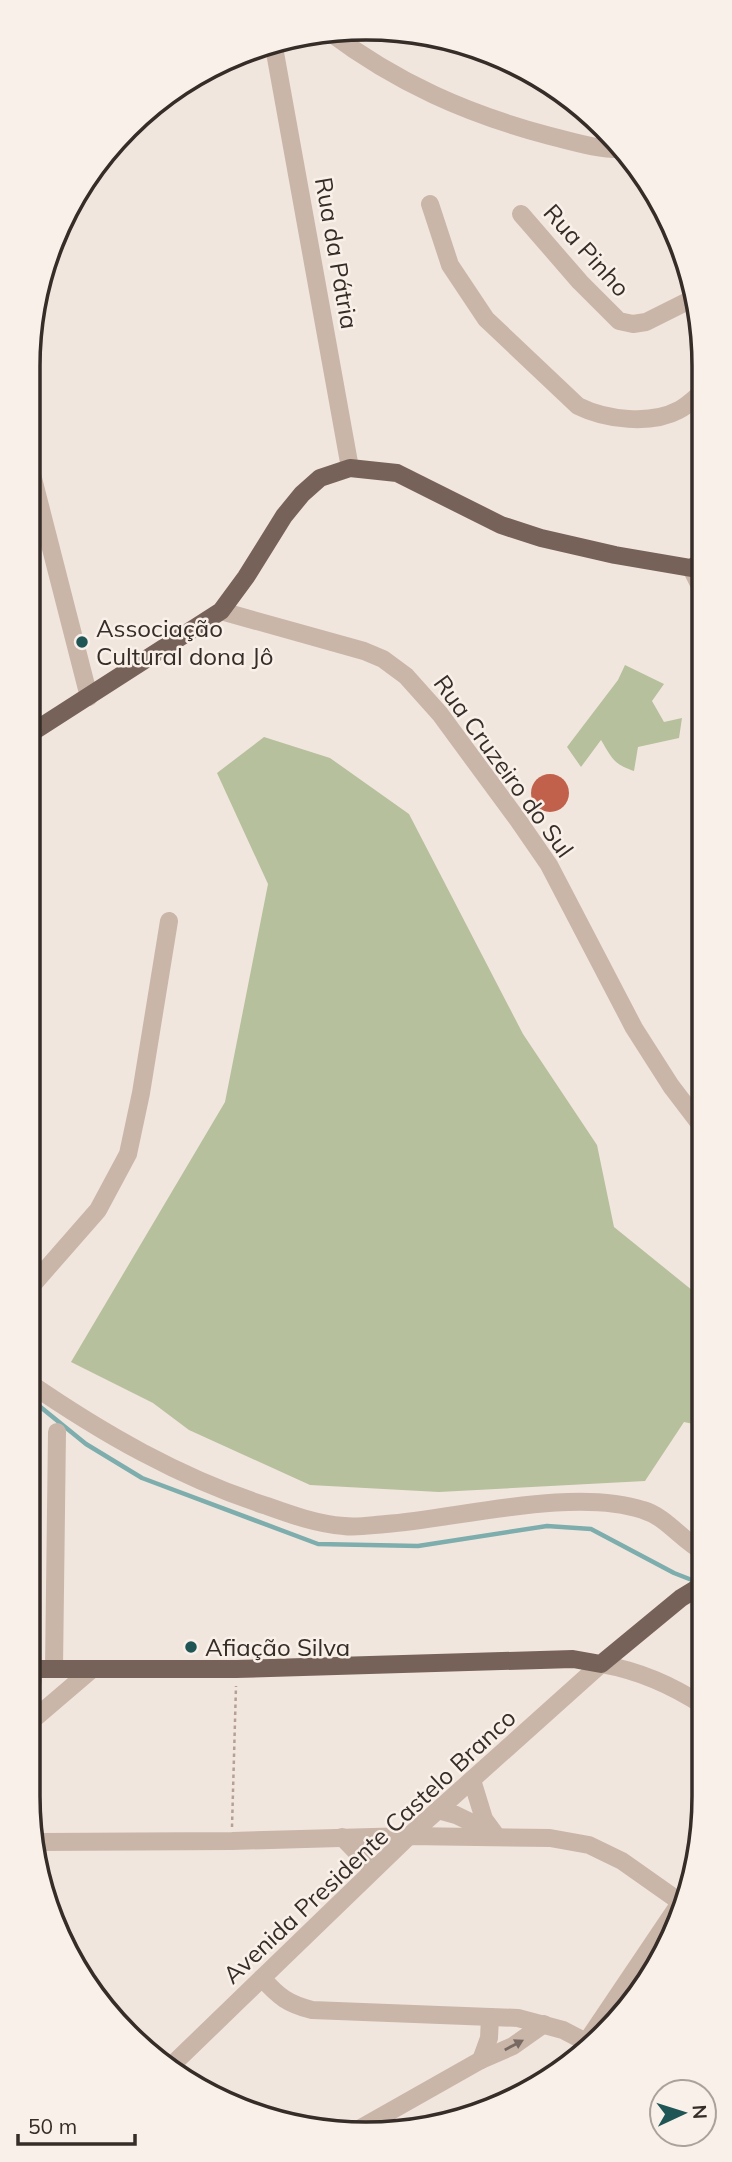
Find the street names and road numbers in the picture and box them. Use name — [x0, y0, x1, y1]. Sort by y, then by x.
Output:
street label: Rua da Pátria — [309, 175, 365, 331]
street label: Rua Pinho — [538, 197, 636, 303]
street label: Rua Cruzeiro do Sul — [428, 669, 580, 863]
street label: Avenida Presidente Castelo Branco — [216, 1702, 522, 1990]

